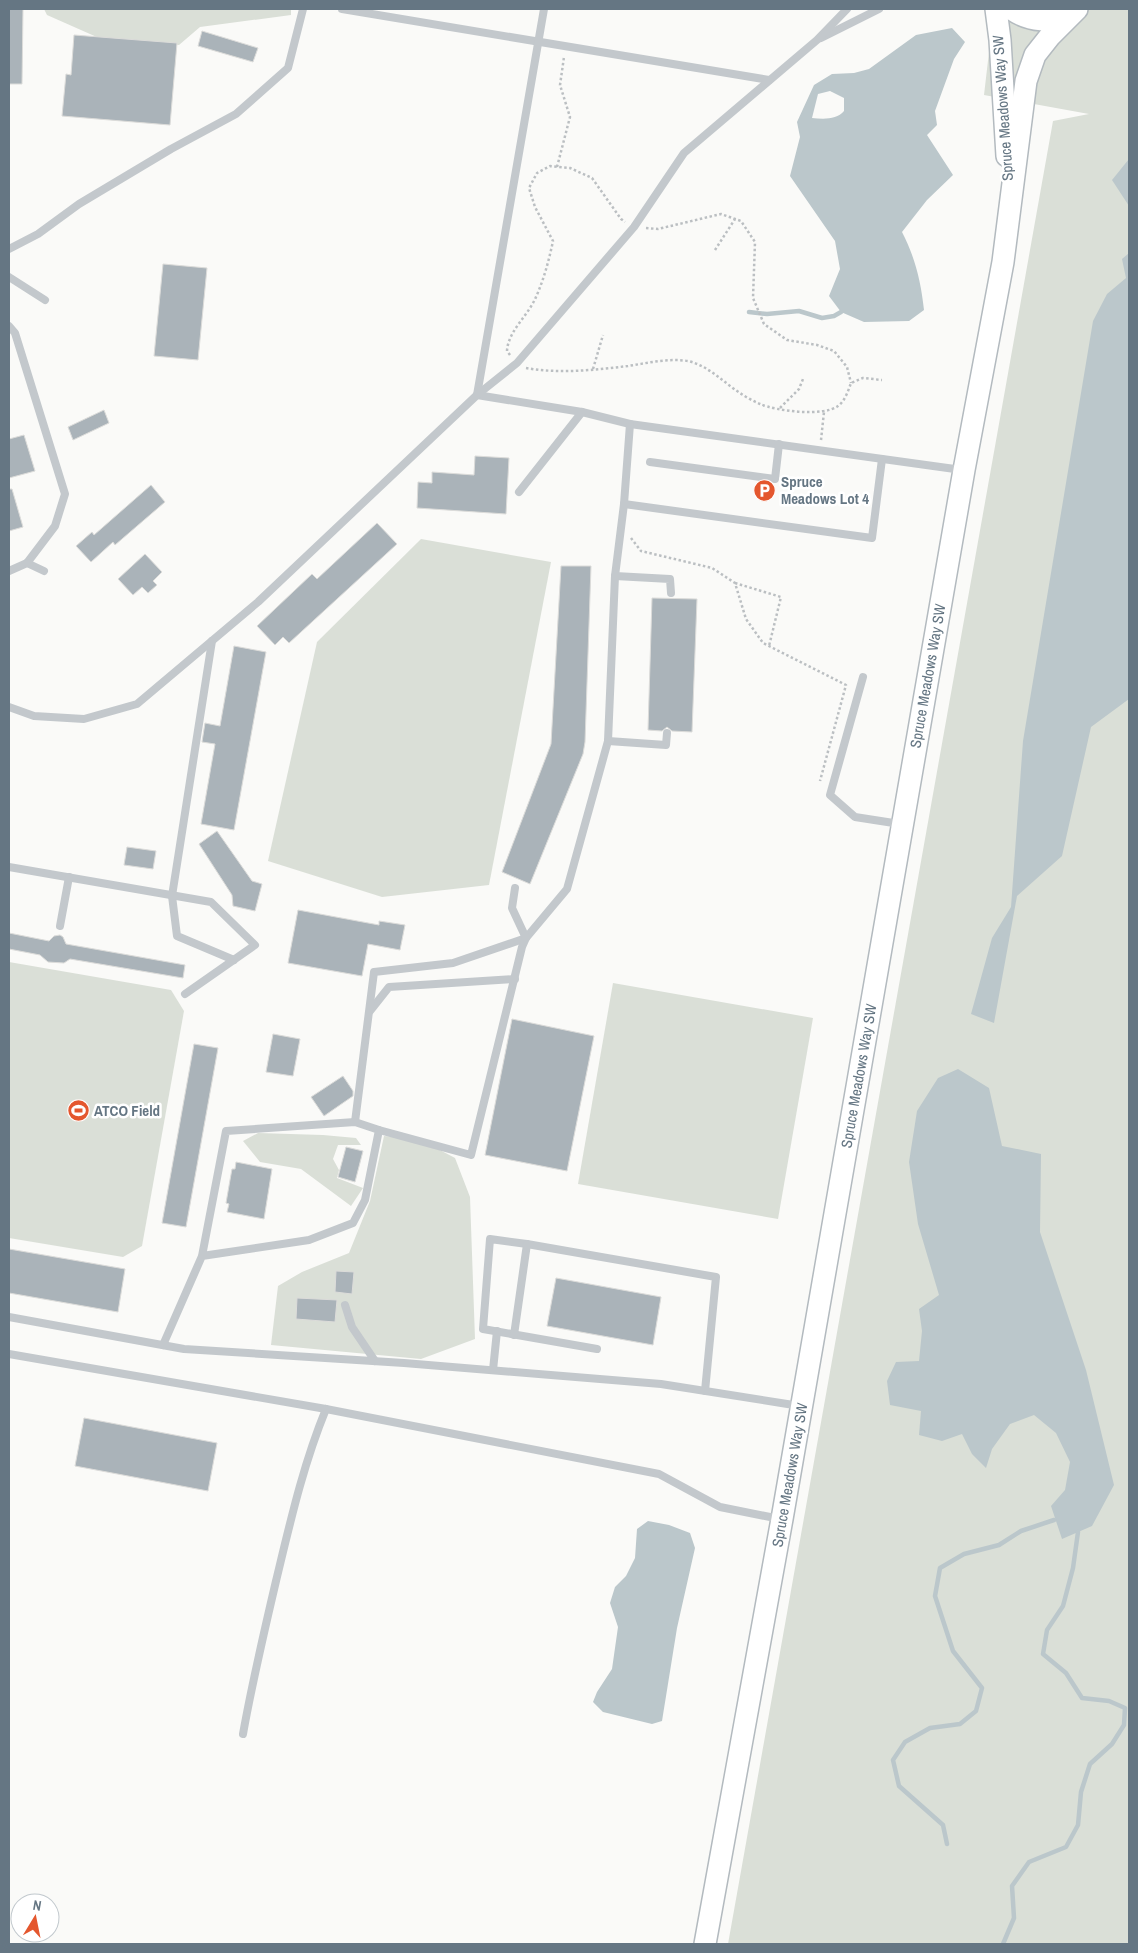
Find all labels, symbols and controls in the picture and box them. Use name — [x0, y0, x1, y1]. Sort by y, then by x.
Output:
street label: Spruce Meadows Way SW — [987, 34, 1018, 182]
place label: Spruce Meadows Lot 4 — [781, 471, 869, 509]
parking icon: Spruce Meadows Lot 4 — [753, 479, 777, 503]
street label: Spruce Meadows Way SW — [905, 602, 951, 750]
street label: Spruce Meadows Way SW — [836, 1002, 882, 1150]
sports icon: ATCO Field — [66, 1099, 90, 1123]
place label: ATCO Field — [94, 1100, 160, 1121]
street label: Spruce Meadows Way SW — [767, 1401, 813, 1549]
north arrow — [10, 1893, 60, 1943]
text: N — [32, 1896, 43, 1915]

